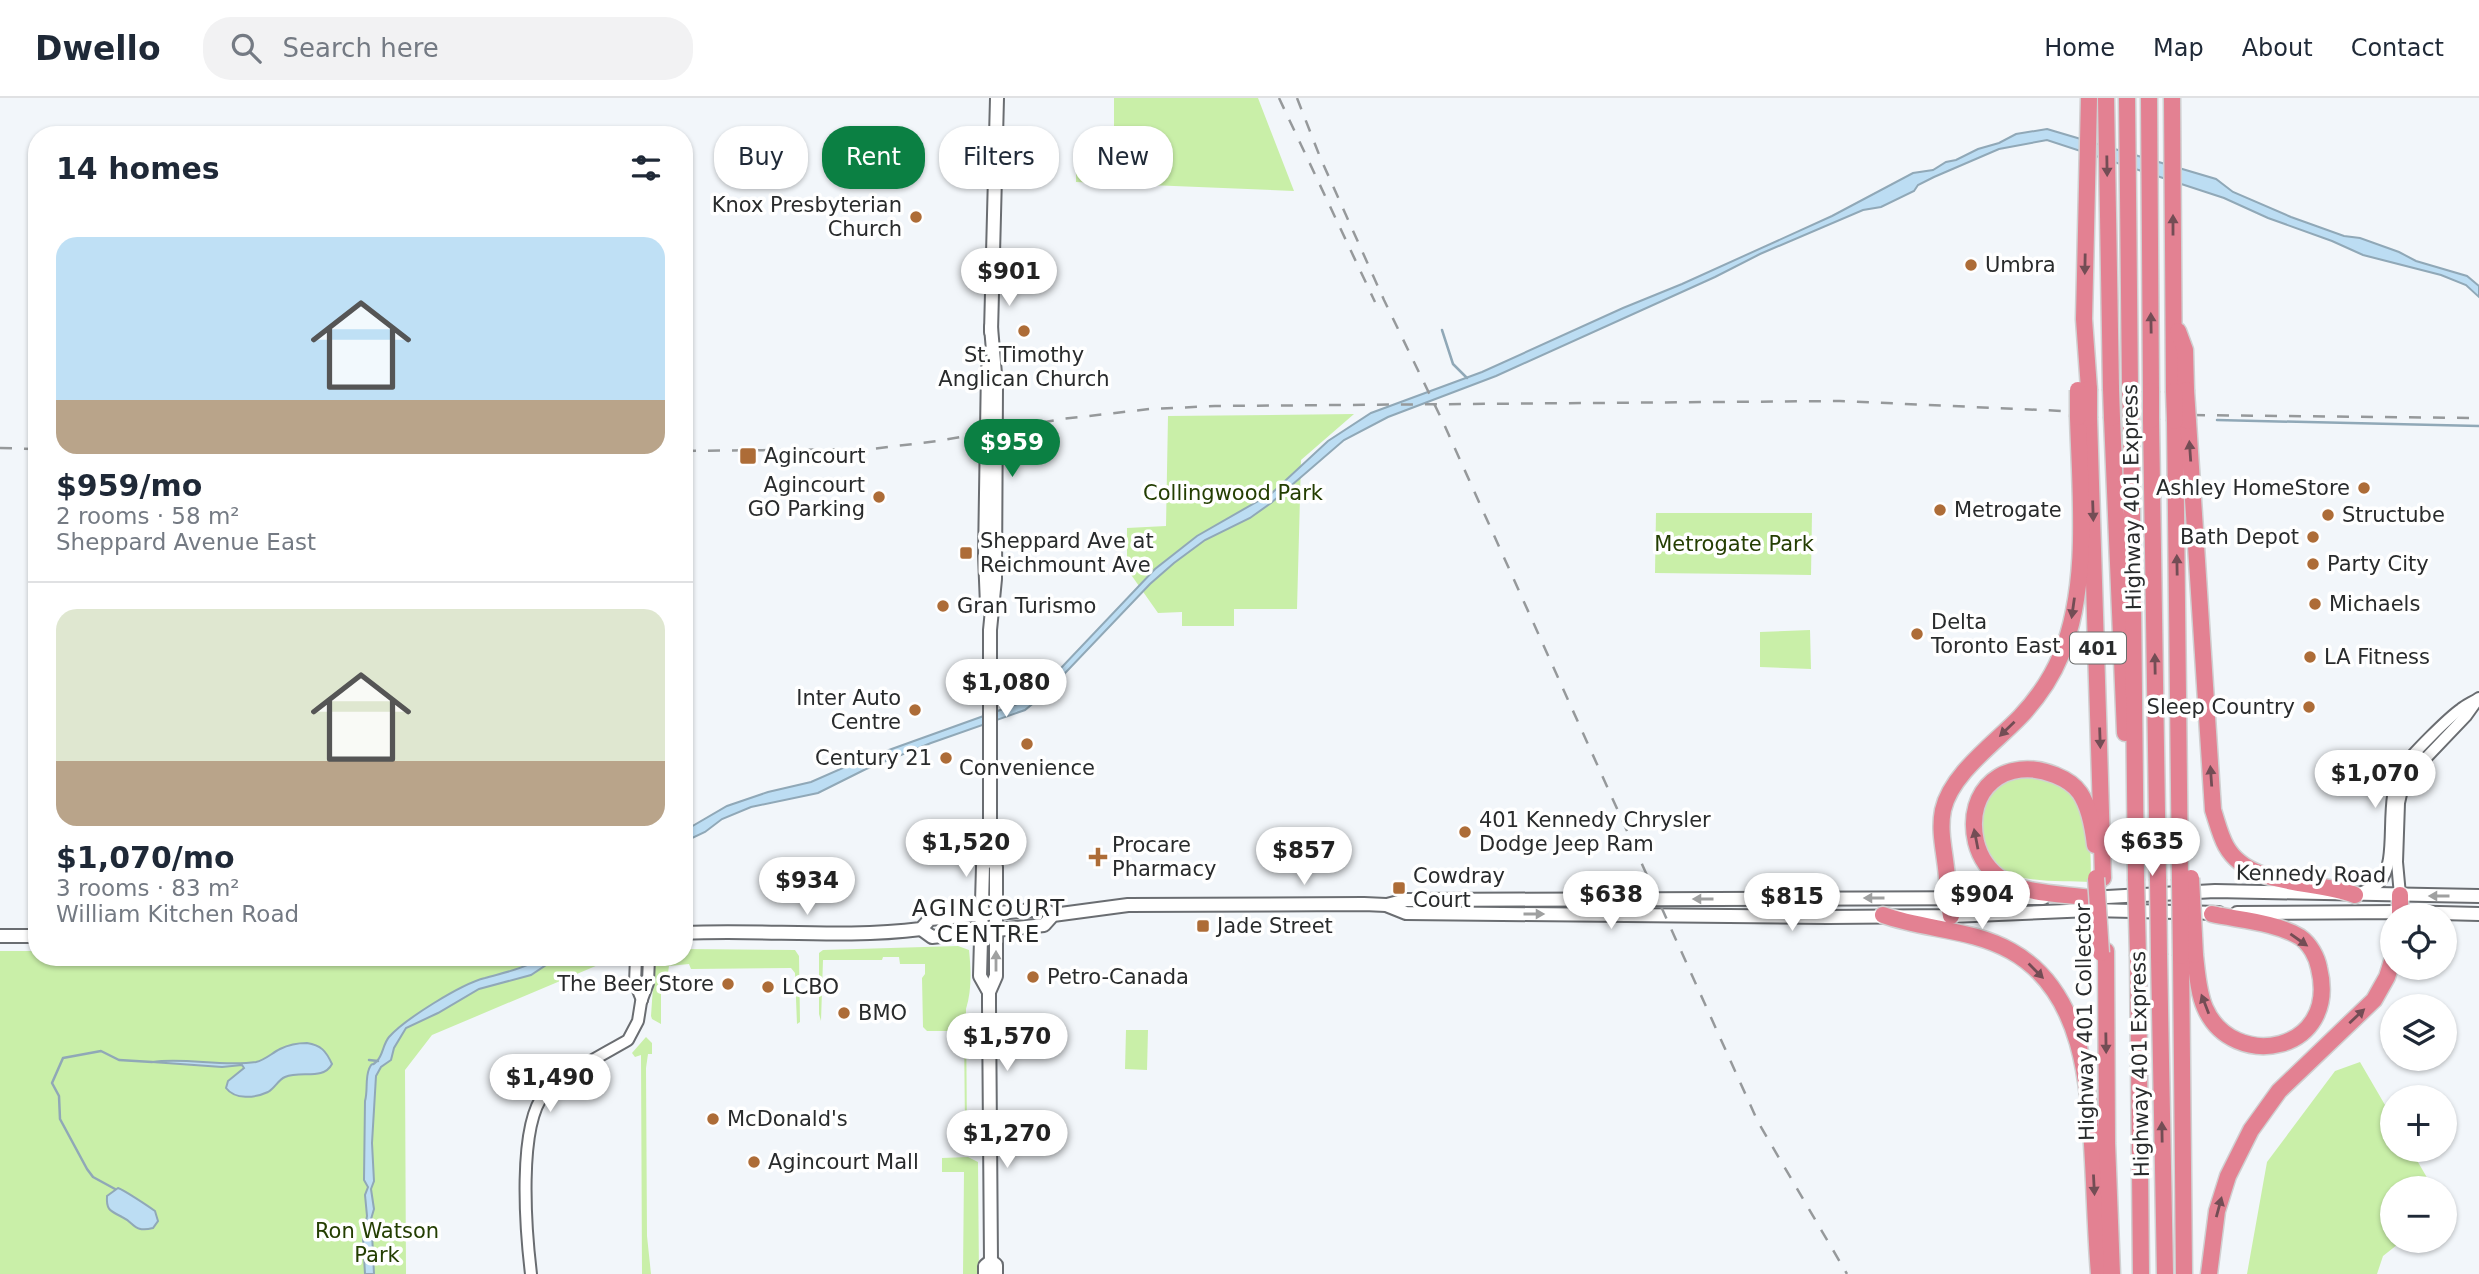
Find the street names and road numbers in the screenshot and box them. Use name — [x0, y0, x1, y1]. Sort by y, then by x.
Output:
street label: Highway 401 Express — [2118, 384, 2146, 610]
road number: 401 — [2070, 632, 2126, 664]
street label: Kennedy Road — [2236, 861, 2386, 887]
street label: Highway 401 Collector — [2071, 903, 2099, 1141]
street label: Highway 401 Express — [2126, 951, 2154, 1177]

